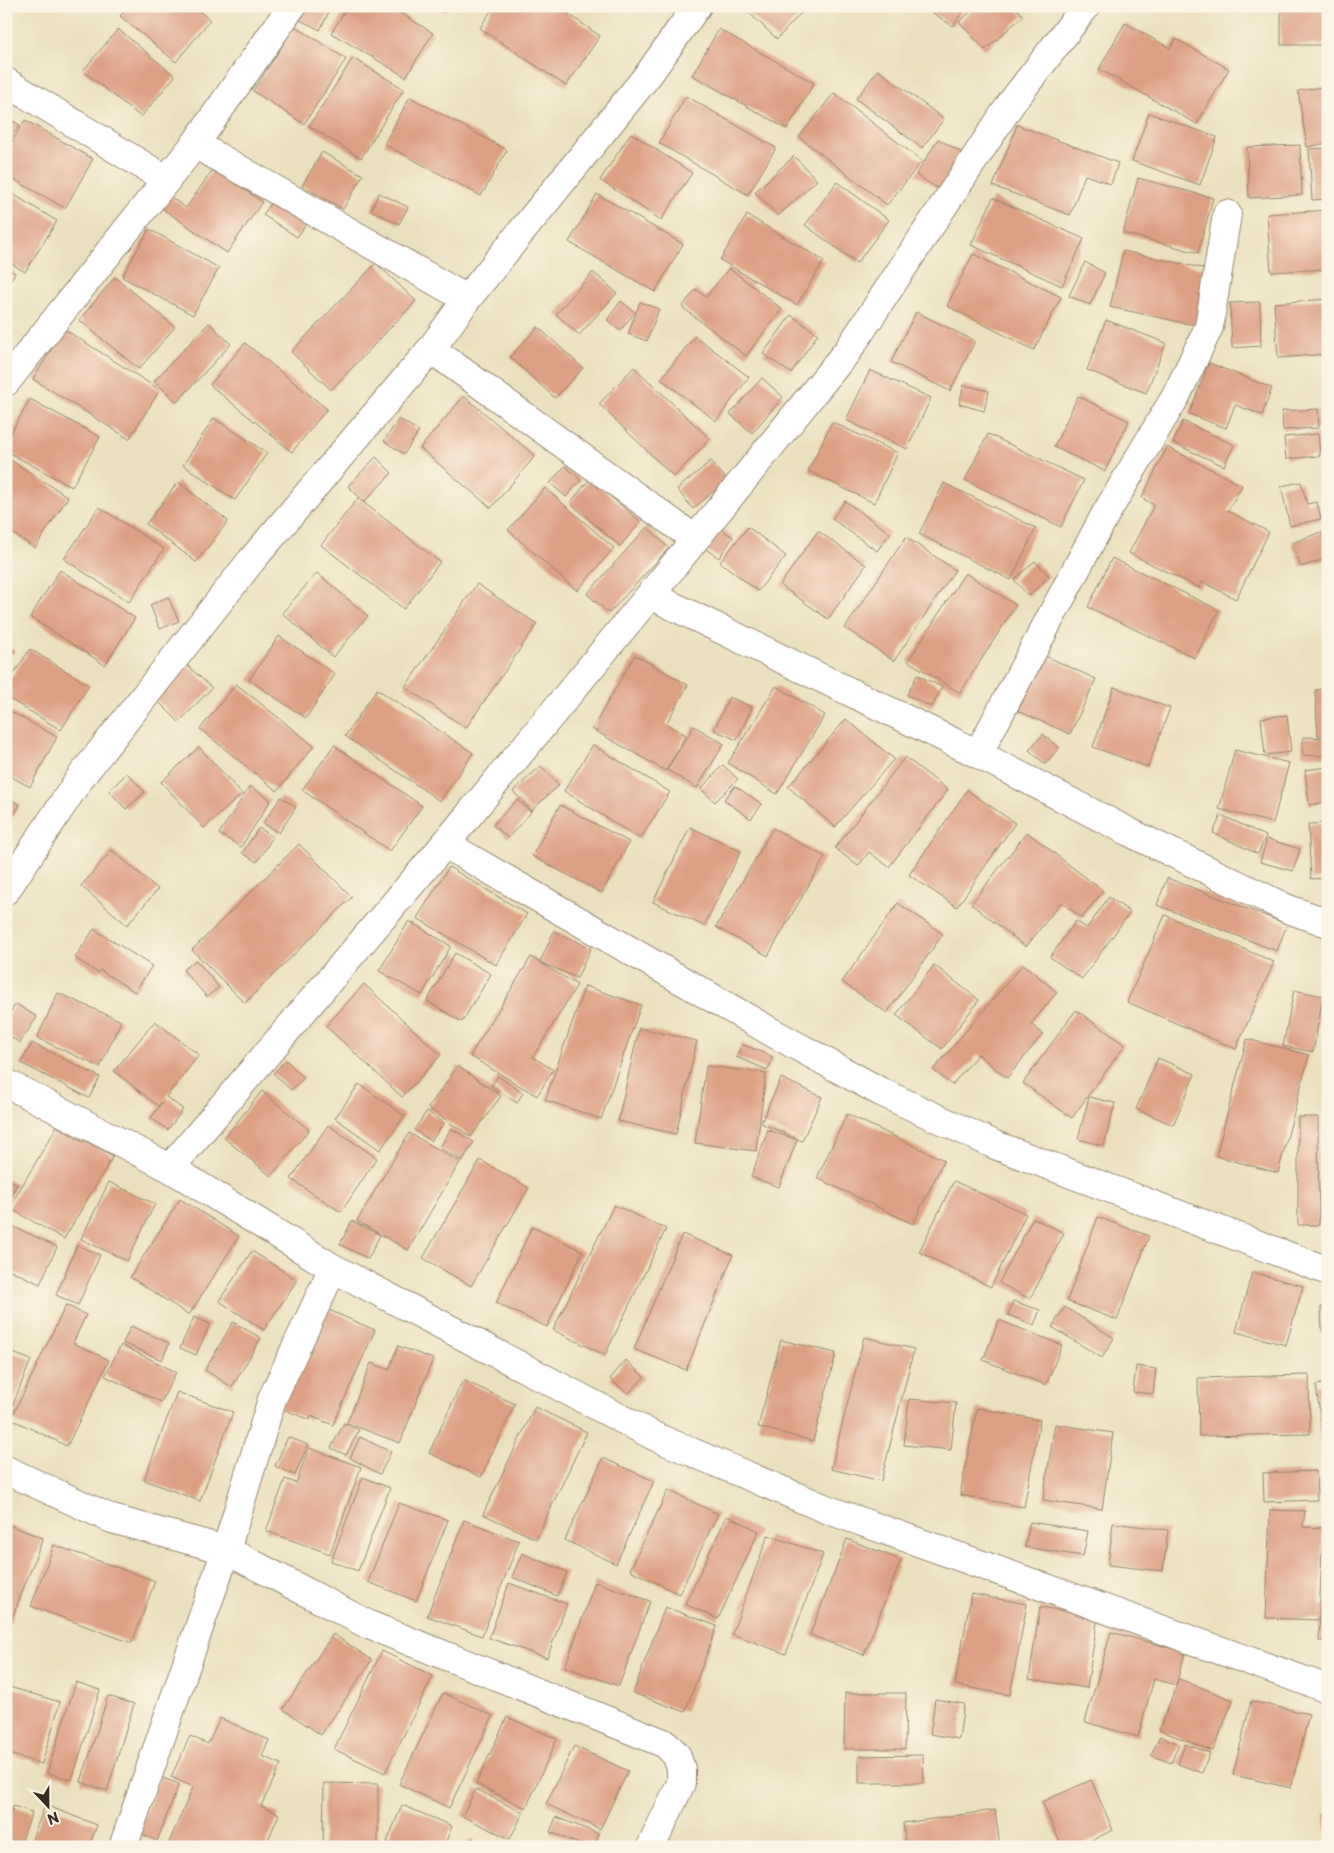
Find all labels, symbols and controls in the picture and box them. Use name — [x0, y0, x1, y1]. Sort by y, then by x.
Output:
north arrow — [22, 1780, 72, 1830]
text: N — [44, 1807, 62, 1830]

